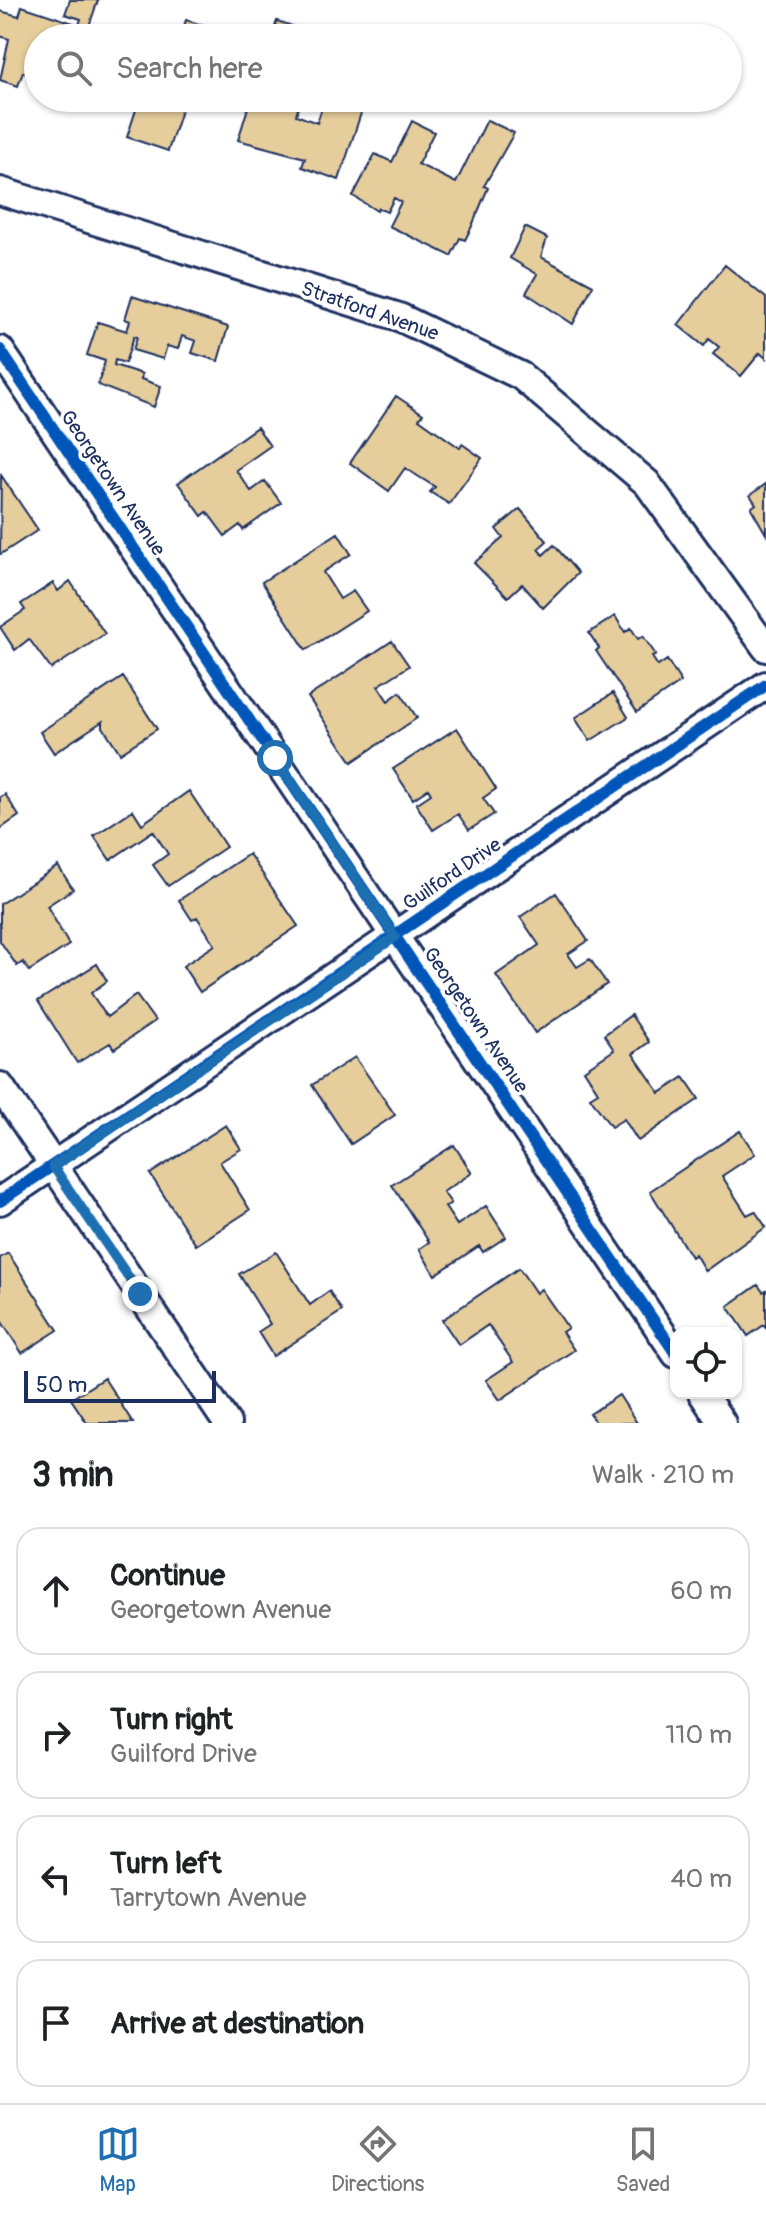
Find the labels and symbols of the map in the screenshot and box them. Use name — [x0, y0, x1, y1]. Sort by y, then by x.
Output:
street label: Stratford Avenue — [298, 276, 442, 346]
street label: Georgetown Avenue — [55, 405, 171, 561]
route start — [257, 740, 293, 776]
street label: Guilford Drive — [398, 832, 506, 916]
street label: Georgetown Avenue — [418, 942, 534, 1098]
route end — [122, 1276, 158, 1312]
scale bar — [24, 1367, 216, 1403]

